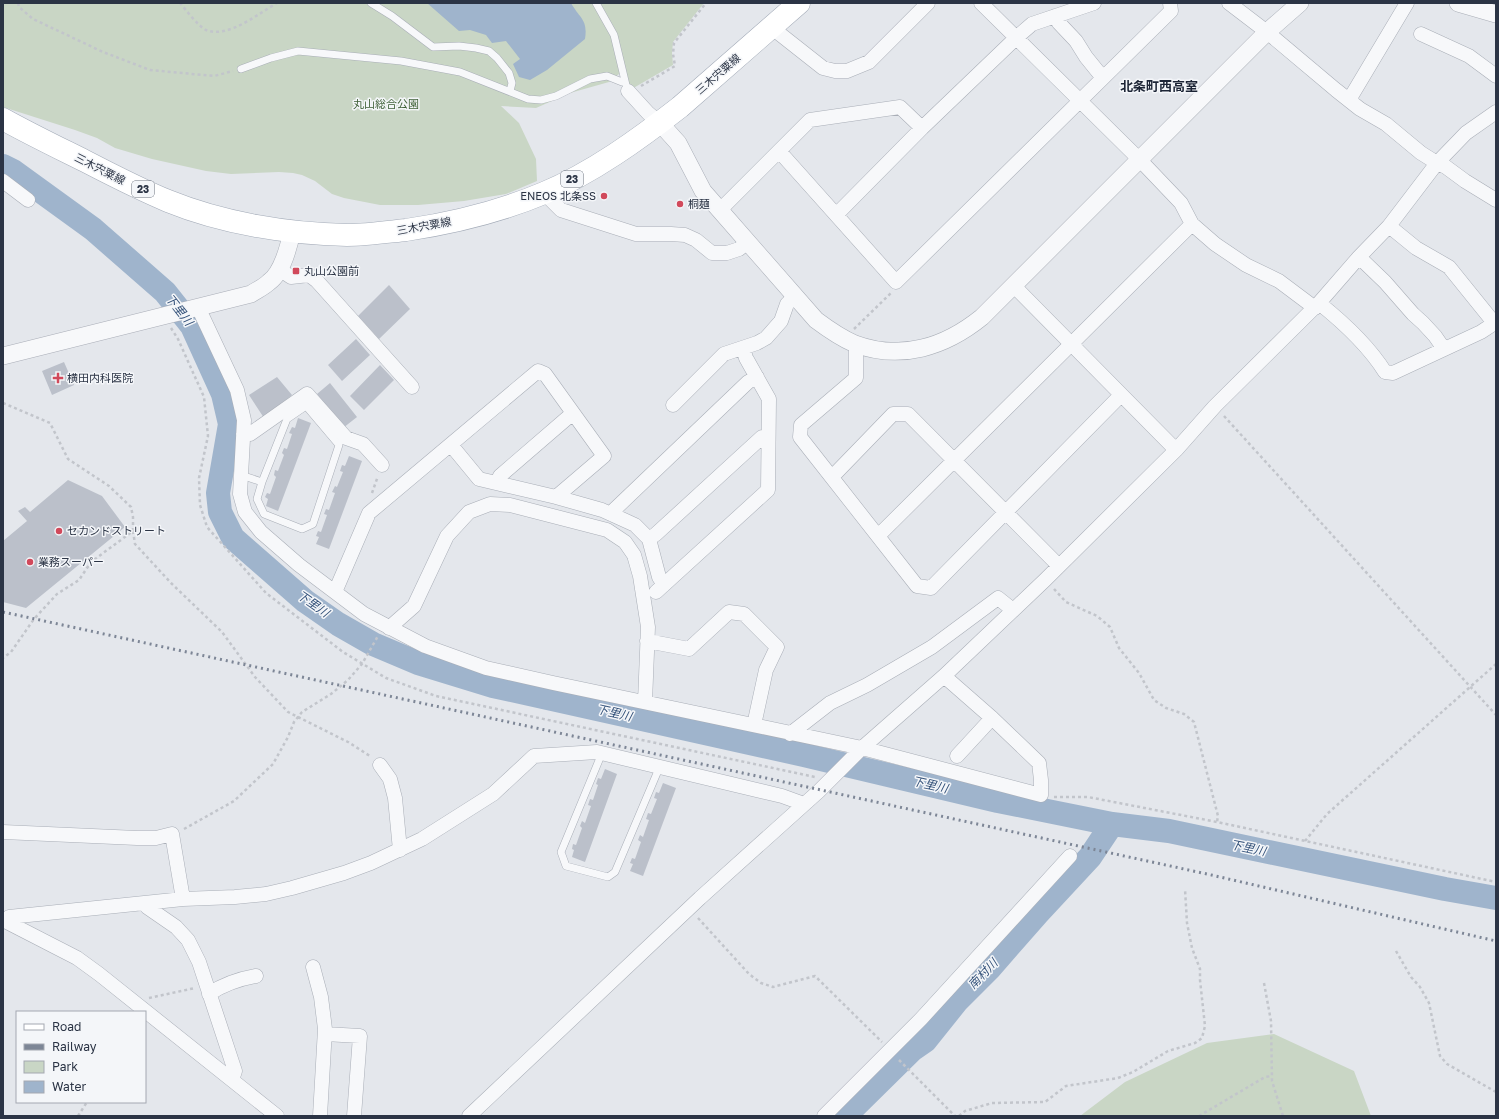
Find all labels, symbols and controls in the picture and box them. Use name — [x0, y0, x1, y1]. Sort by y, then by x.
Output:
street label: 三木宍粟線 — [693, 51, 743, 97]
district label: 北条町西高室 — [1120, 78, 1198, 94]
park label: 丸山総合公園 — [353, 97, 419, 110]
street label: 三木宍粟線 — [73, 150, 128, 187]
road number: 23 — [561, 171, 583, 187]
road number: 23 — [132, 181, 154, 197]
place label: ENEOS 北条SS — [520, 189, 596, 202]
marker: ENEOS 北条SS — [599, 191, 609, 201]
place label: 桐麺 — [688, 197, 710, 210]
marker: 桐麺 — [675, 199, 685, 209]
street label: 三木宍粟線 — [396, 214, 452, 237]
place label: 丸山公園前 — [304, 264, 359, 277]
marker: 丸山公園前 — [291, 266, 301, 276]
water label: 下里川 — [162, 291, 198, 330]
place label: 横田内科医院 — [67, 371, 133, 384]
marker: 横田内科医院 — [52, 372, 64, 384]
place label: セカンドストリート — [67, 524, 166, 537]
marker: セカンドストリート — [54, 526, 64, 536]
place label: 業務スーパー — [38, 555, 104, 568]
marker: 業務スーパー — [25, 557, 35, 567]
water label: 下里川 — [294, 587, 334, 621]
water label: 下里川 — [595, 701, 635, 724]
water label: 下里川 — [911, 773, 951, 796]
water label: 下里川 — [1229, 836, 1269, 859]
water label: 南村川 — [965, 954, 1002, 992]
legend — [16, 1011, 146, 1103]
text: Road — [52, 1019, 81, 1034]
text: Railway — [52, 1039, 97, 1054]
text: Park — [52, 1059, 78, 1074]
text: Water — [52, 1079, 86, 1094]

